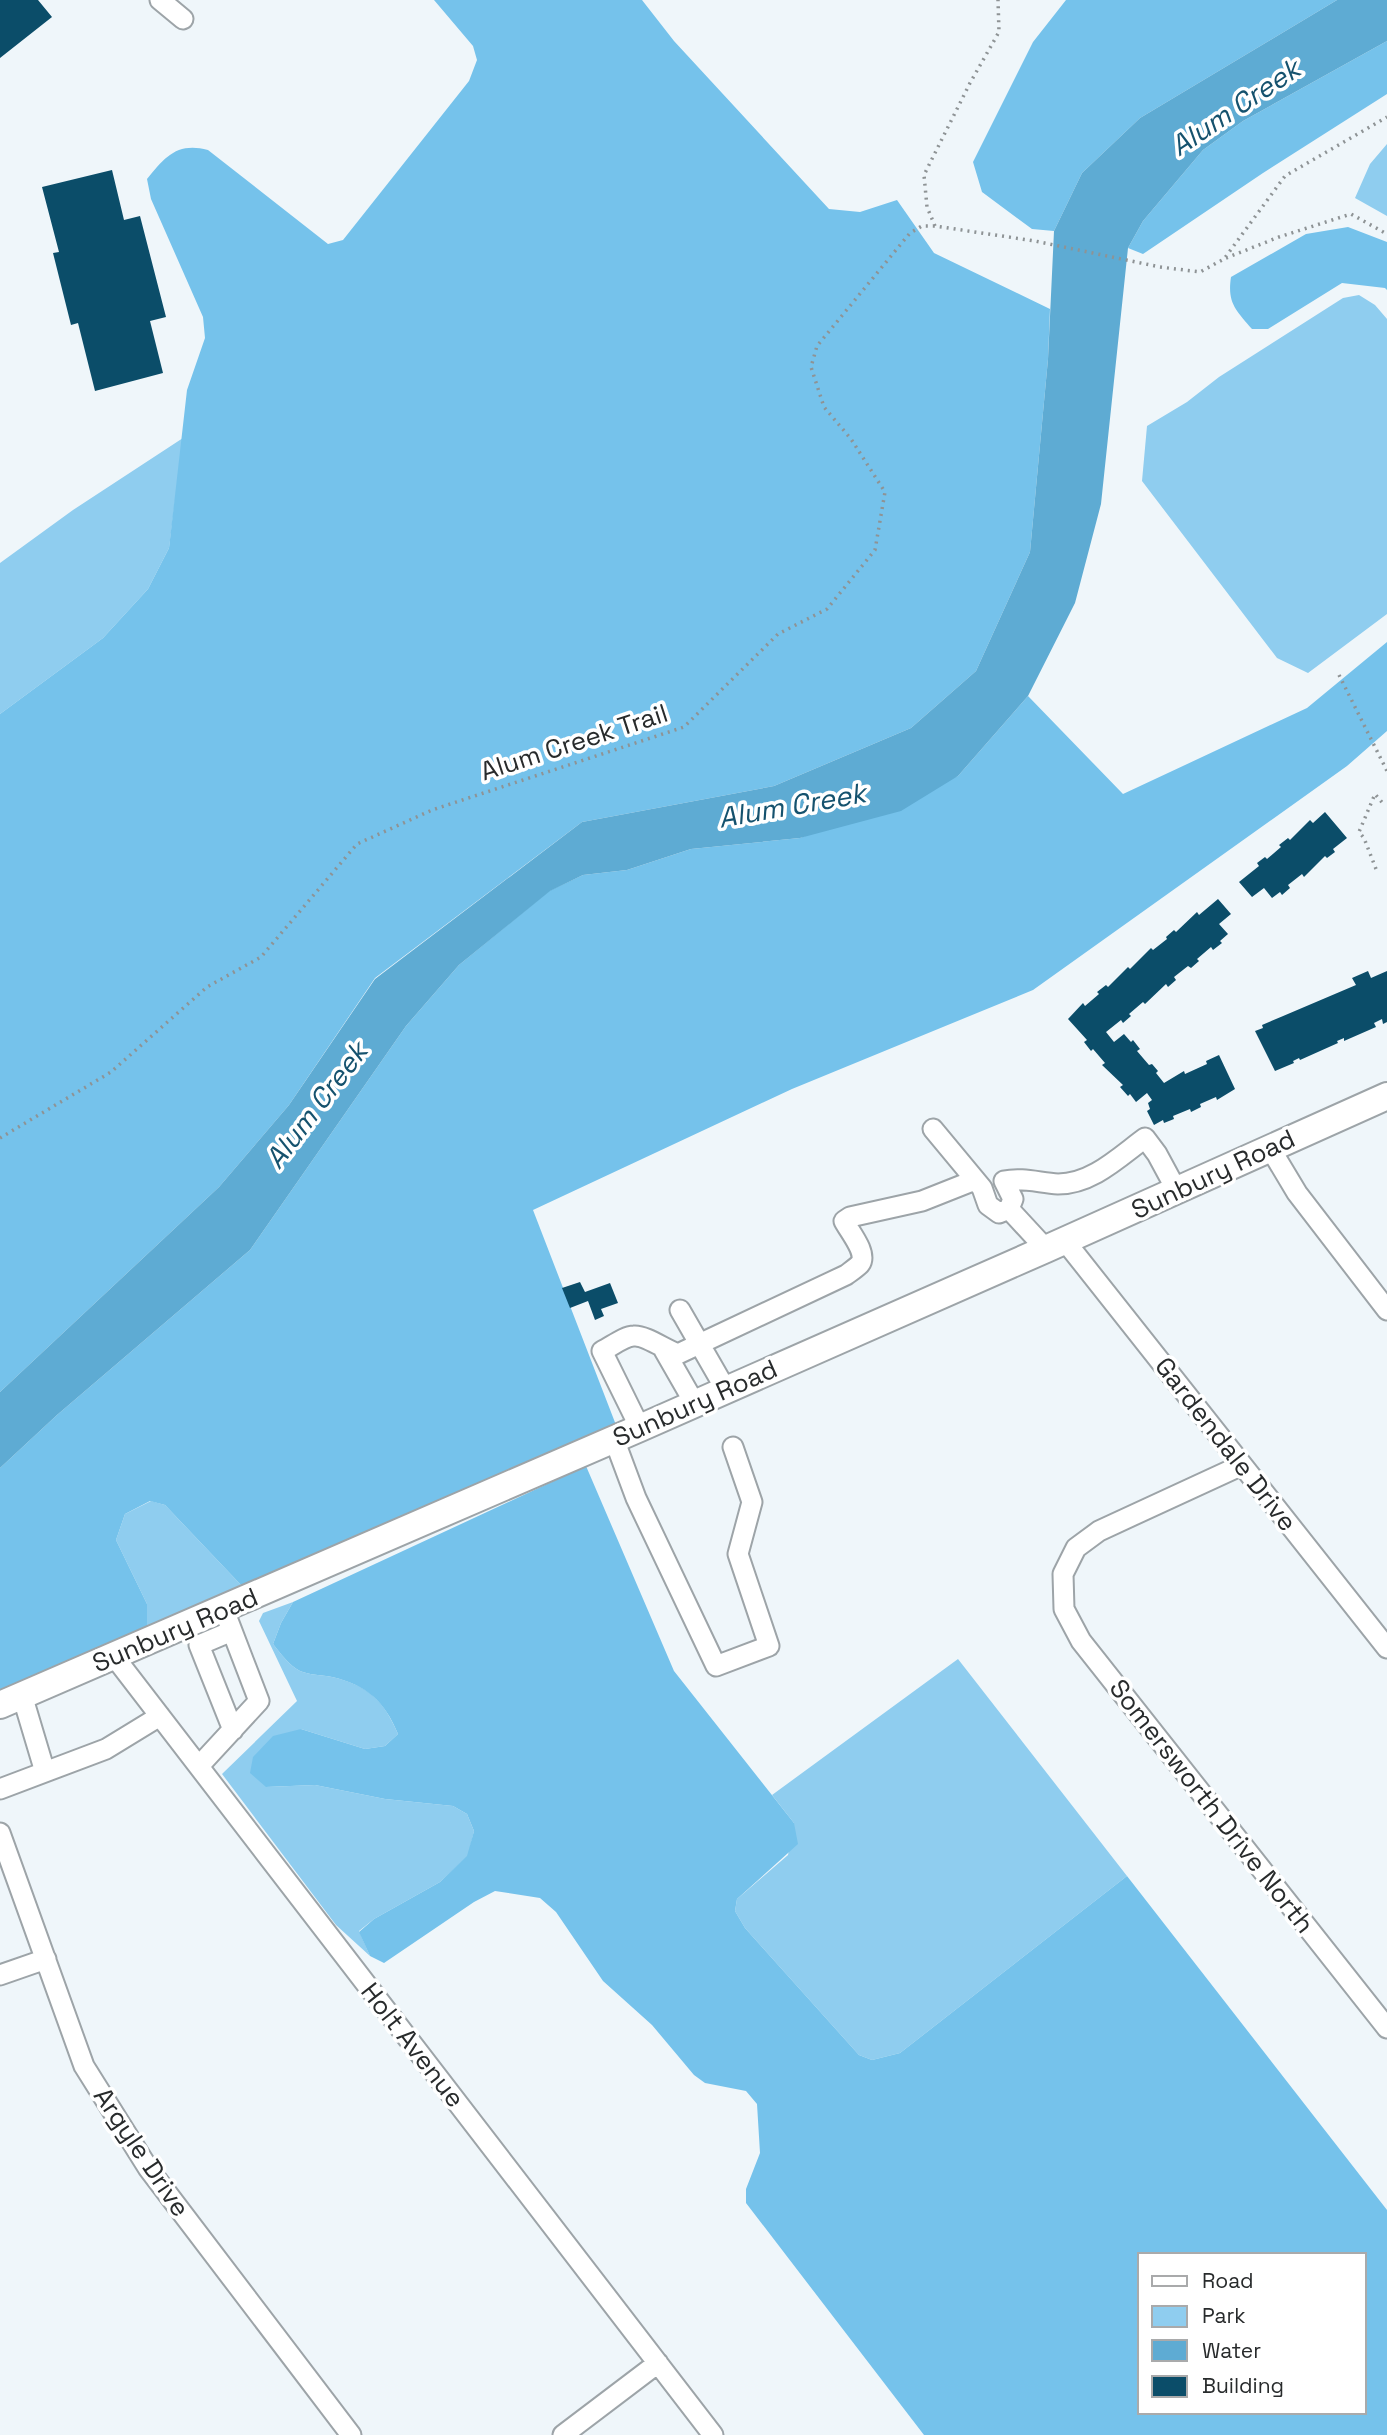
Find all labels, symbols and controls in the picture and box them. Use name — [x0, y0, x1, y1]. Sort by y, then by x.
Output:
water label: Alum Creek — [1163, 49, 1309, 164]
street label: Alum Creek Trail — [476, 696, 672, 788]
water label: Alum Creek — [715, 774, 871, 836]
water label: Alum Creek — [257, 1032, 377, 1175]
street label: Sunbury Road — [1126, 1121, 1300, 1227]
street label: Gardendale Drive — [1147, 1350, 1305, 1538]
street label: Sunbury Road — [607, 1352, 783, 1454]
street label: Sunbury Road — [87, 1580, 263, 1680]
street label: Somersworth Drive North — [1102, 1672, 1322, 1940]
street label: Holt Avenue — [354, 1976, 472, 2114]
street label: Argyle Drive — [86, 2081, 198, 2223]
legend — [1138, 2253, 1366, 2414]
text: Road — [1202, 2267, 1254, 2294]
text: Park — [1202, 2302, 1246, 2329]
text: Water — [1202, 2337, 1261, 2364]
text: Building — [1202, 2372, 1284, 2399]

